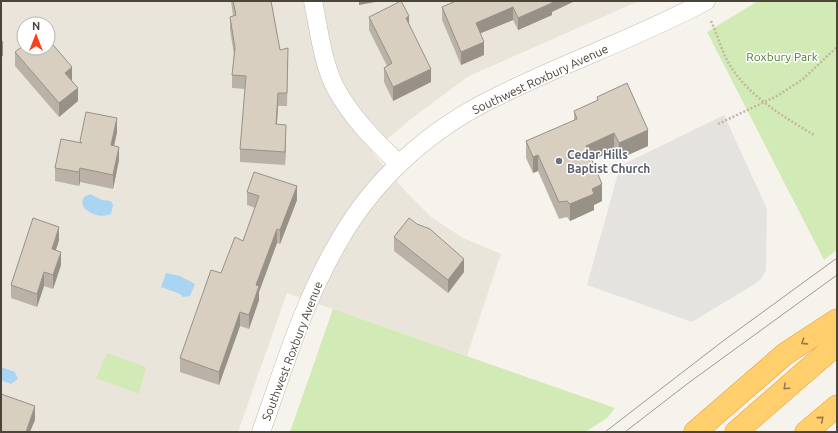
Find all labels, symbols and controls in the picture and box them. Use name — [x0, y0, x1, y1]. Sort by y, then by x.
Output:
north arrow — [16, 16, 56, 56]
text: N — [32, 20, 40, 32]
street label: Southwest Roxbury Avenue — [470, 42, 610, 116]
park label: Roxbury Park — [746, 50, 818, 63]
place label: Cedar Hills Baptist Church — [567, 148, 650, 175]
marker: Cedar Hills Baptist Church — [554, 156, 564, 166]
street label: Southwest Roxbury Avenue — [259, 279, 325, 423]
one-way arrow — [802, 337, 809, 344]
one-way arrow — [783, 382, 791, 390]
one-way arrow — [817, 416, 824, 423]

